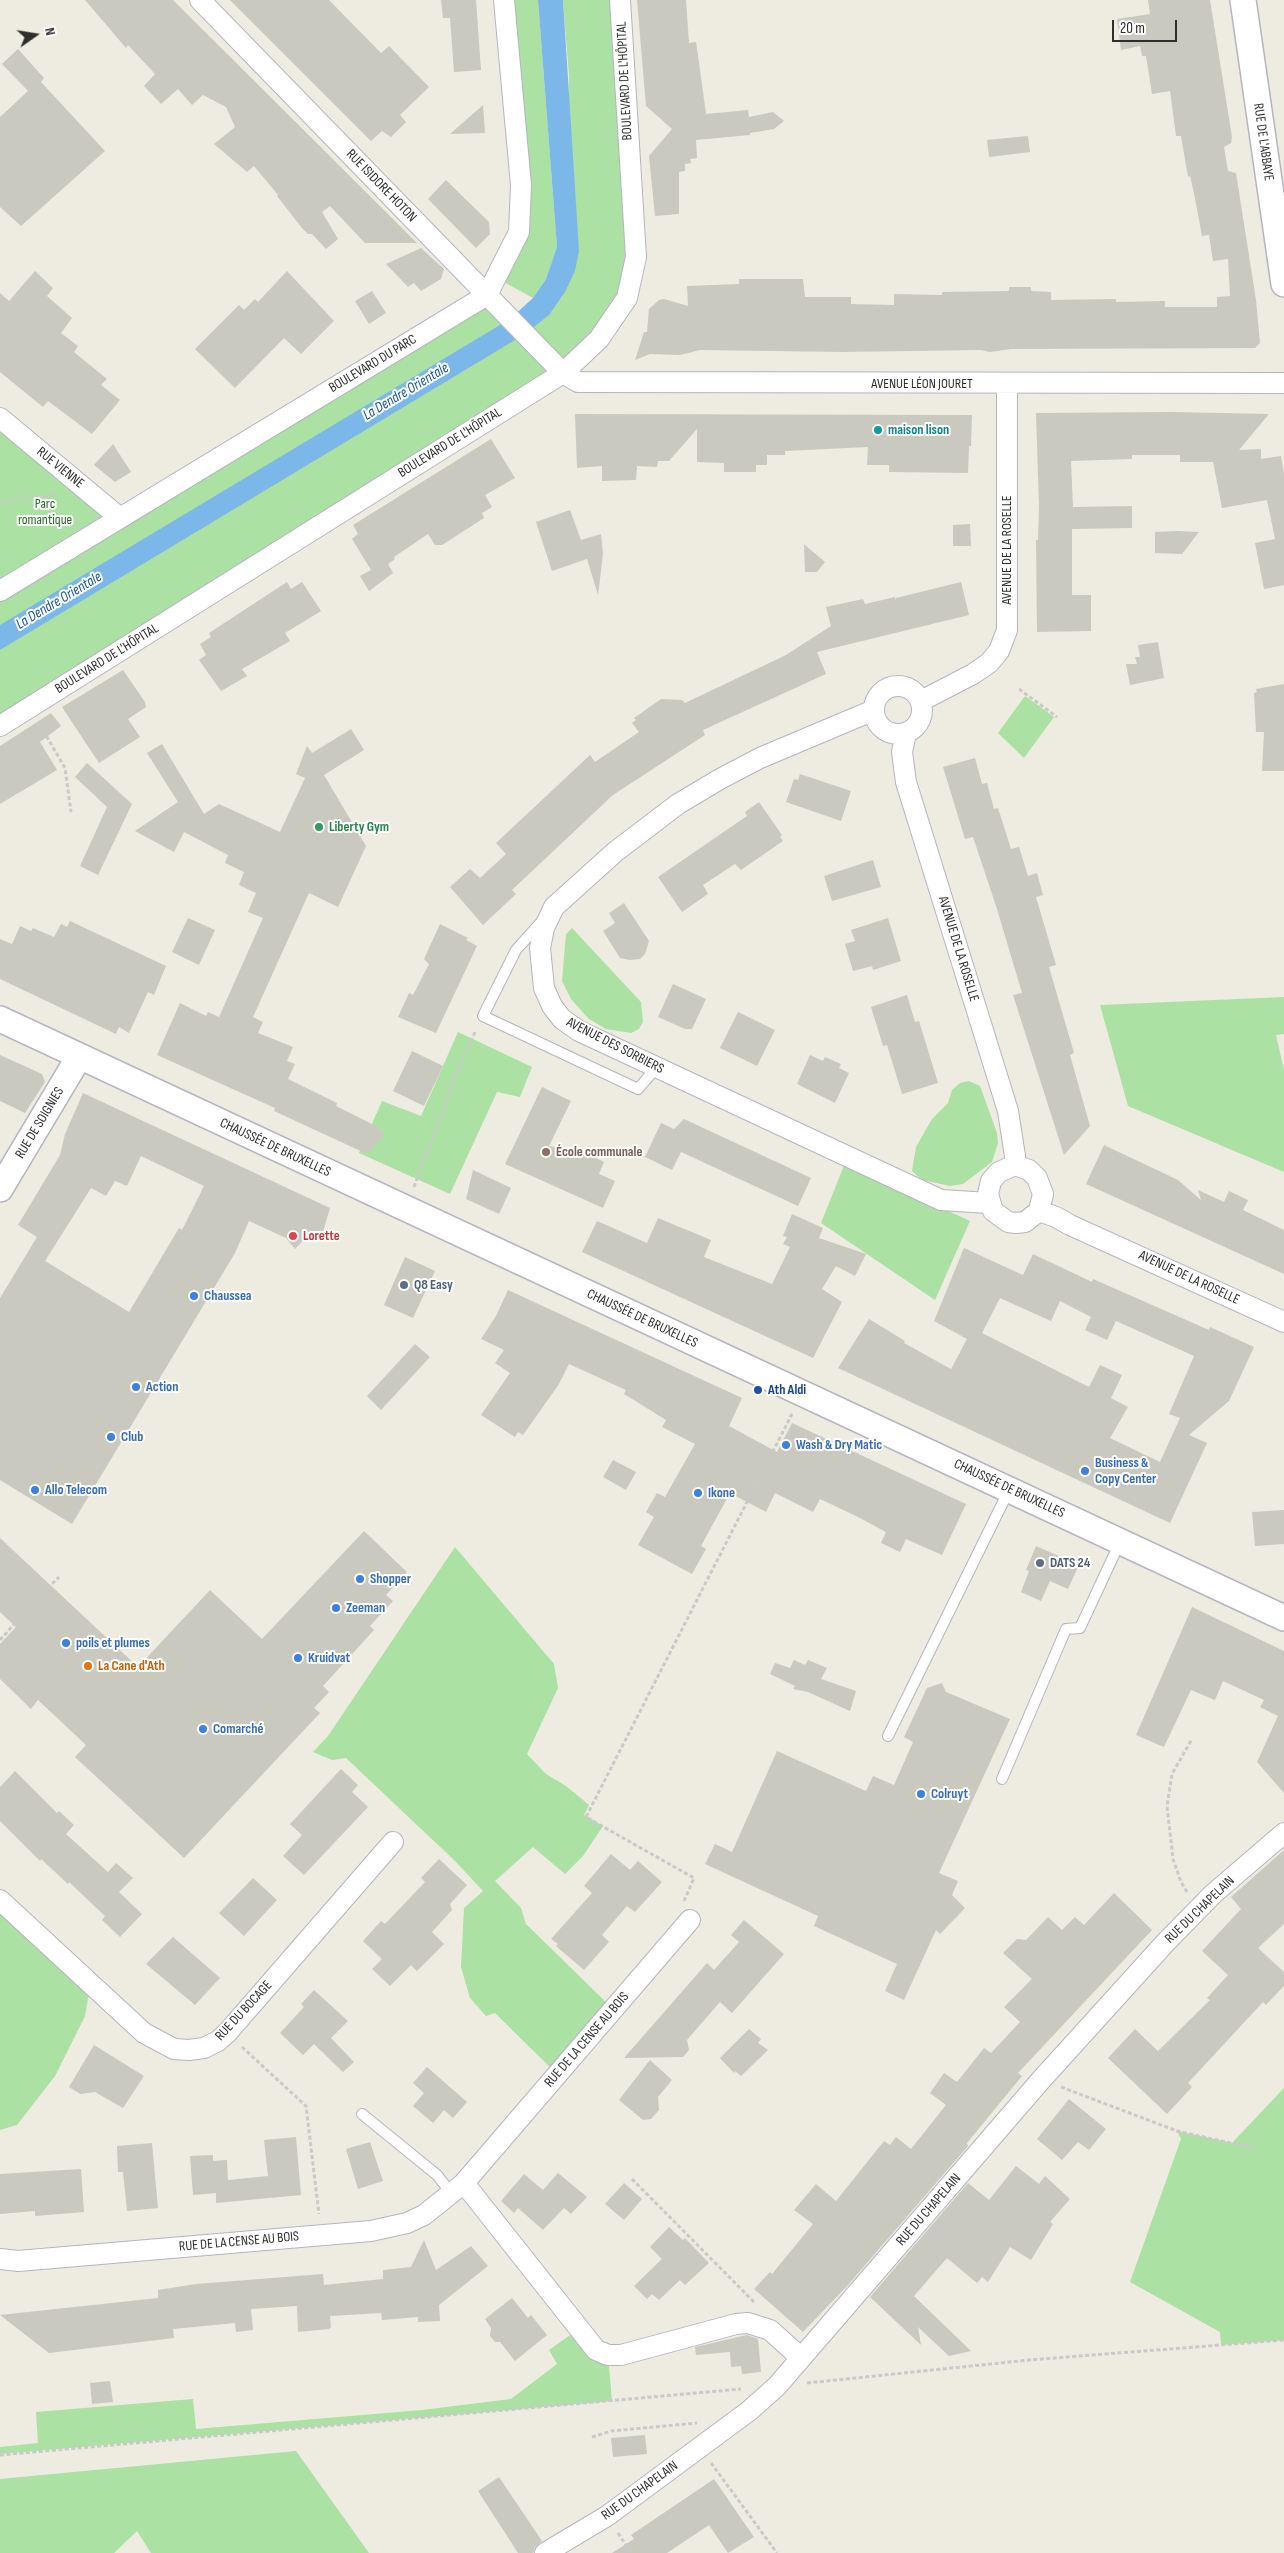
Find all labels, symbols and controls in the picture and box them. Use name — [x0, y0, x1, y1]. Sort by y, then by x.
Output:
north arrow — [10, 10, 60, 60]
scale bar — [1114, 10, 1179, 42]
text: 20 m — [1120, 19, 1145, 38]
street label: BOULEVARD DE L'HÔPITAL — [613, 21, 637, 141]
text: N — [41, 26, 59, 37]
street label: RUE DE L'ABBAYE — [1249, 102, 1277, 182]
street label: RUE ISIDORE HOTON — [342, 146, 420, 226]
street label: BOULEVARD DU PARC — [326, 331, 420, 397]
water label: La Dendre Orientale — [360, 359, 452, 425]
street label: AVENUE LÉON JOURET — [871, 376, 973, 392]
street label: BOULEVARD DE L'HÔPITAL — [395, 404, 505, 482]
place label: maison lison — [888, 422, 949, 438]
marker: maison lison — [872, 424, 884, 436]
street label: RUE VIENNE — [33, 444, 87, 492]
street label: AVENUE DE LA ROSELLE — [999, 495, 1015, 605]
park label: Parc romantique — [18, 496, 72, 528]
water label: La Dendre Orientale — [13, 568, 105, 634]
street label: BOULEVARD DE L'HÔPITAL — [52, 620, 162, 698]
place label: Liberty Gym — [329, 819, 389, 835]
marker: Liberty Gym — [313, 821, 325, 833]
street label: AVENUE DE LA ROSELLE — [934, 894, 982, 1004]
street label: AVENUE DES SORBIERS — [563, 1014, 667, 1078]
street label: RUE DE SOIGNIES — [12, 1084, 68, 1162]
street label: CHAUSSÉE DE BRUXELLES — [217, 1115, 333, 1181]
place label: École communale — [556, 1144, 642, 1160]
marker: École communale — [540, 1146, 552, 1158]
place label: Lorette — [303, 1228, 340, 1244]
marker: Lorette — [287, 1230, 299, 1242]
street label: AVENUE DE LA ROSELLE — [1136, 1247, 1242, 1309]
place label: Q8 Easy — [414, 1277, 453, 1293]
marker: Q8 Easy — [398, 1279, 410, 1291]
street label: CHAUSSÉE DE BRUXELLES — [584, 1286, 700, 1352]
place label: Chaussea — [204, 1288, 252, 1304]
marker: Chaussea — [188, 1290, 200, 1302]
place label: Action — [146, 1379, 178, 1395]
marker: Action — [130, 1381, 142, 1393]
place label: Ath Aldi — [768, 1382, 806, 1398]
marker: Ath Aldi — [752, 1384, 764, 1396]
place label: Club — [121, 1429, 143, 1445]
marker: Club — [105, 1431, 117, 1443]
place label: Wash & Dry Matic — [796, 1437, 882, 1453]
marker: Wash & Dry Matic — [780, 1439, 792, 1451]
place label: Business & Copy Center — [1095, 1455, 1156, 1488]
street label: CHAUSSÉE DE BRUXELLES — [951, 1456, 1067, 1522]
marker: Business & Copy Center — [1079, 1465, 1091, 1477]
place label: Allo Telecom — [45, 1482, 107, 1498]
marker: Allo Telecom — [29, 1484, 41, 1496]
place label: Ikone — [708, 1485, 735, 1501]
marker: Ikone — [692, 1487, 704, 1499]
place label: DATS 24 — [1050, 1555, 1090, 1571]
marker: DATS 24 — [1034, 1557, 1046, 1569]
place label: Shopper — [370, 1571, 411, 1587]
marker: Shopper — [354, 1573, 366, 1585]
place label: Zeeman — [346, 1600, 385, 1616]
marker: Zeeman — [330, 1602, 342, 1614]
place label: poils et plumes — [76, 1635, 150, 1651]
marker: poils et plumes — [60, 1637, 72, 1649]
place label: Kruidvat — [308, 1650, 350, 1666]
marker: Kruidvat — [292, 1652, 304, 1664]
place label: La Cane d'Ath — [98, 1658, 165, 1674]
marker: La Cane d'Ath — [82, 1660, 94, 1672]
place label: Comarché — [213, 1721, 263, 1737]
marker: Comarché — [197, 1723, 209, 1735]
place label: Colruyt — [931, 1786, 968, 1802]
marker: Colruyt — [915, 1788, 927, 1800]
street label: RUE DU CHAPELAIN — [1162, 1873, 1238, 1947]
street label: RUE DU BOCAGE — [212, 1977, 276, 2045]
street label: RUE DE LA CENSE AU BOIS — [541, 1989, 633, 2091]
street label: RUE DU CHAPELAIN — [893, 2170, 965, 2250]
street label: RUE DE LA CENSE AU BOIS — [178, 2228, 300, 2256]
street label: RUE DU CHAPELAIN — [599, 2458, 681, 2524]

